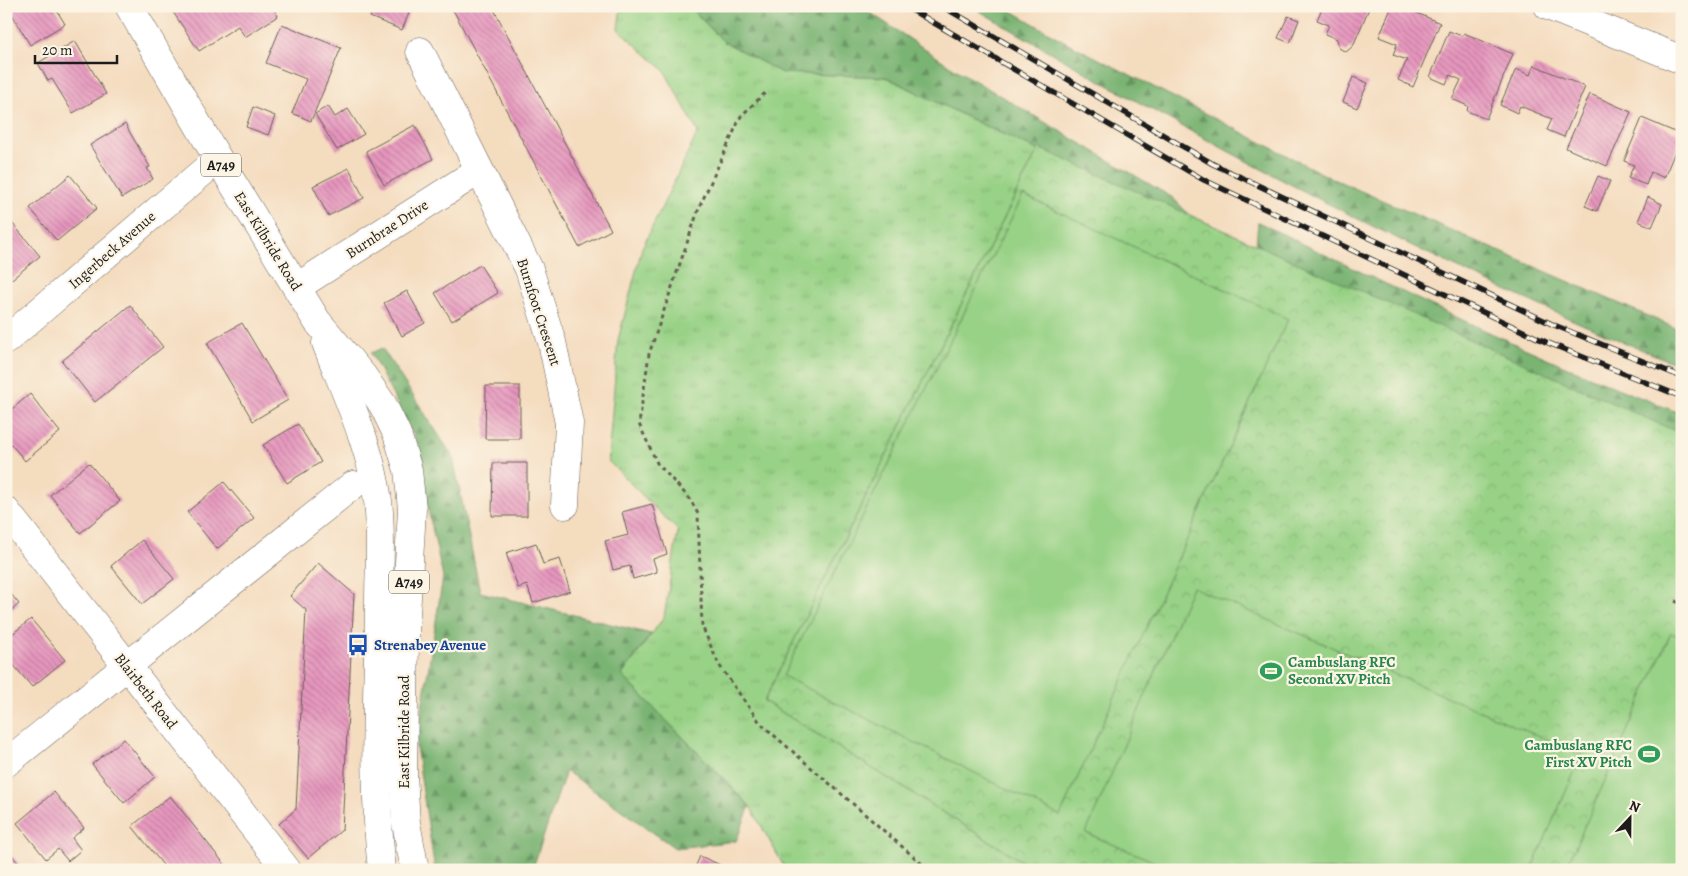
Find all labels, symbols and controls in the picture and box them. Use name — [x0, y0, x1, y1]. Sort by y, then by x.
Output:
scale bar — [35, 32, 118, 64]
text: 20 m — [42, 40, 73, 60]
road number: A749 — [201, 154, 241, 176]
street label: East Kilbride Road — [229, 188, 307, 295]
street label: Burnbrae Drive — [342, 195, 432, 263]
street label: Ingerbeck Avenue — [64, 206, 160, 293]
street label: Burnfoot Crescent — [512, 256, 566, 368]
road number: A749 — [389, 570, 429, 594]
bus stop icon: Strenabey Avenue — [345, 632, 371, 658]
place label: Strenabey Avenue — [374, 635, 486, 655]
street label: Blairbeth Road — [110, 649, 182, 734]
place label: Cambuslang RFC Second XV Pitch — [1288, 652, 1396, 689]
sports icon: Cambuslang RFC Second XV Pitch — [1258, 658, 1284, 684]
street label: East Kilbride Road — [394, 674, 414, 789]
place label: Cambuslang RFC First XV Pitch — [1524, 735, 1632, 772]
sports icon: Cambuslang RFC First XV Pitch — [1636, 741, 1662, 767]
north arrow — [1606, 794, 1656, 844]
text: N — [1626, 796, 1643, 817]

